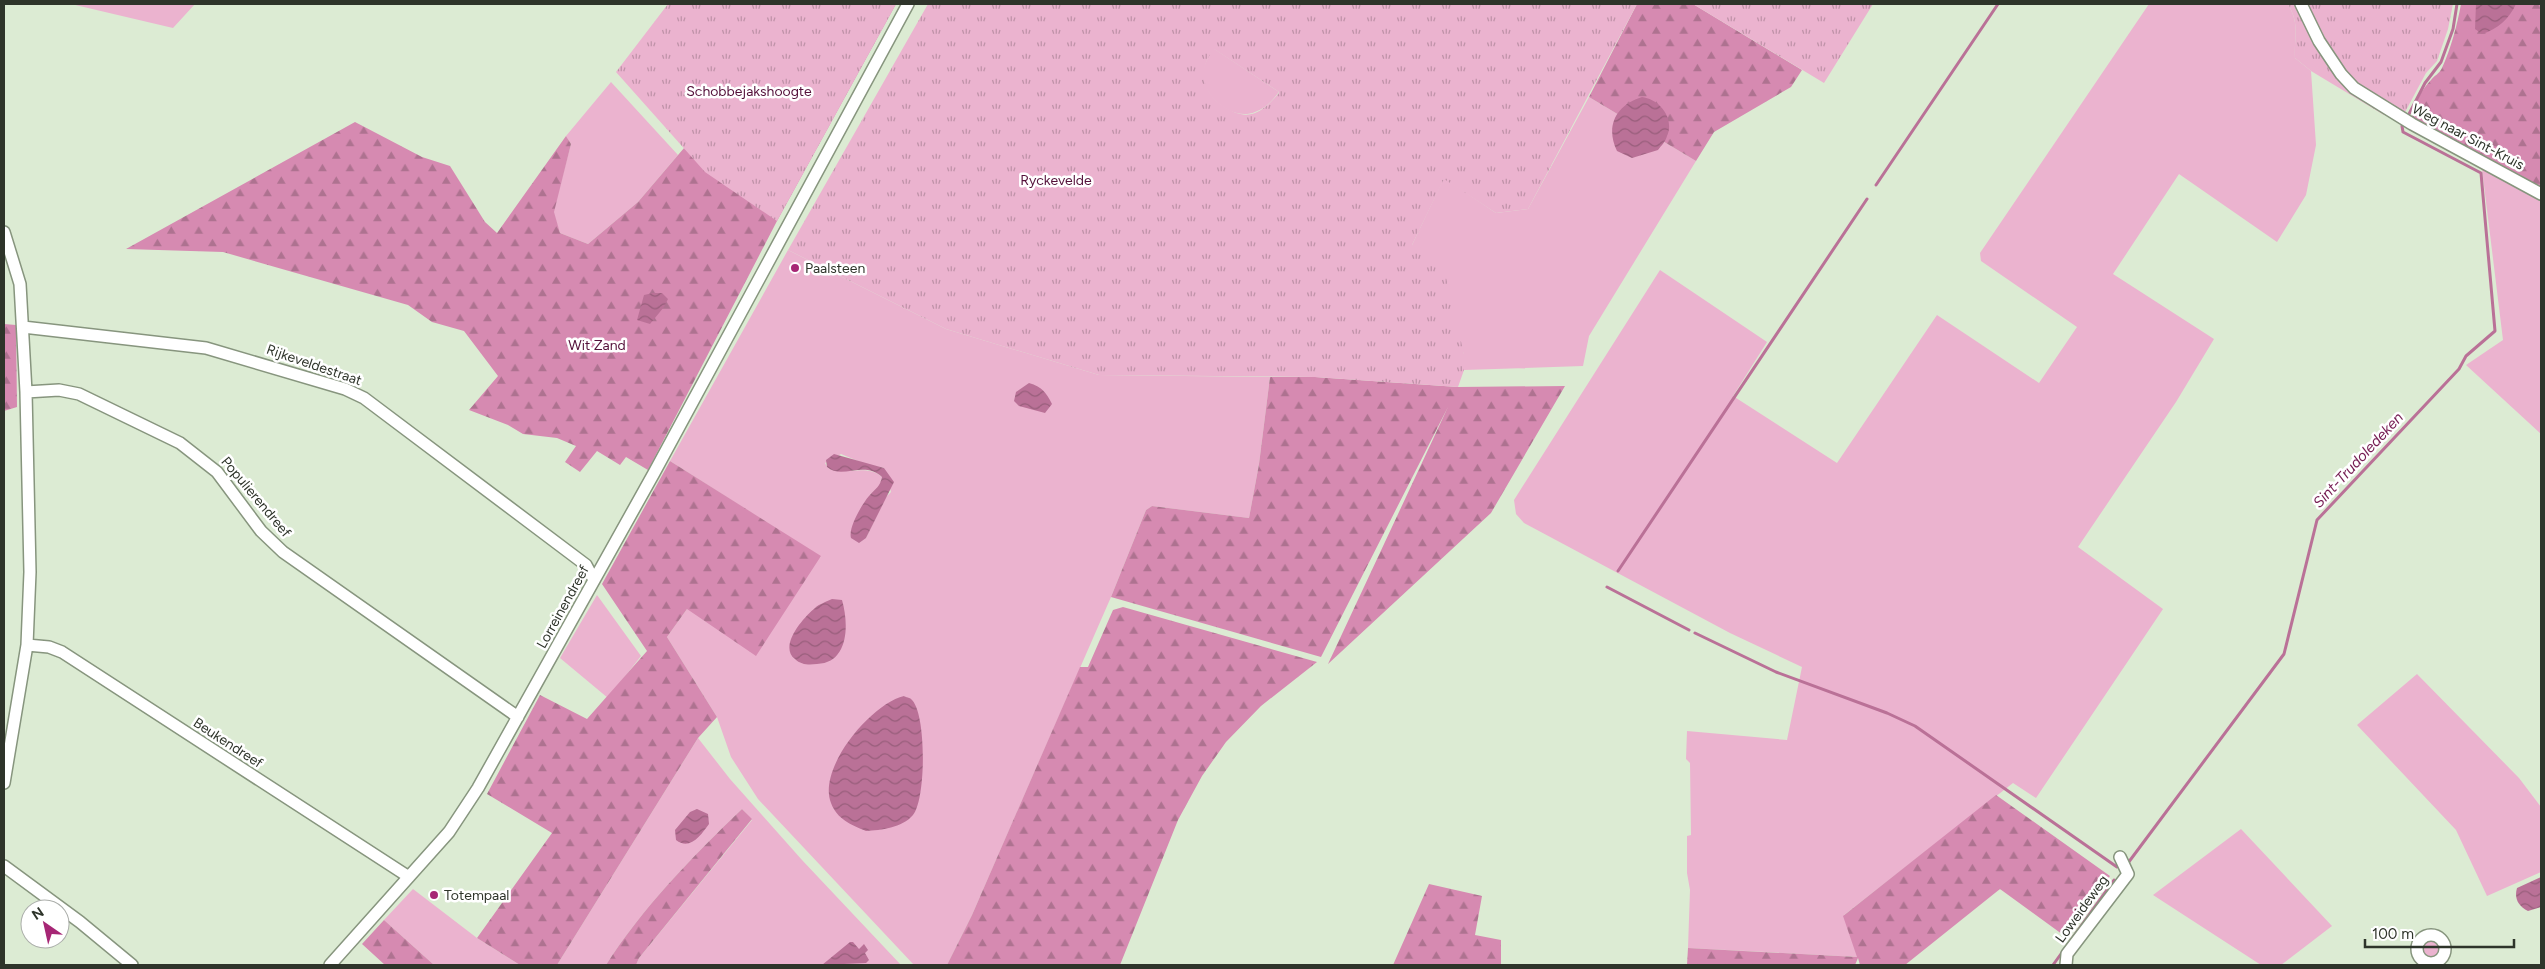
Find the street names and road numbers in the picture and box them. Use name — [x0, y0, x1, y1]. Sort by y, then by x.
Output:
street label: Weg naar Sint-Kruis — [2409, 100, 2527, 174]
street label: Rijkeveldestraat — [264, 341, 364, 389]
street label: Populierendreef — [217, 453, 295, 541]
street label: Lorreinendreef — [533, 562, 593, 652]
street label: Beukendreef — [190, 714, 267, 772]
street label: Loweideweg — [2052, 872, 2112, 946]

